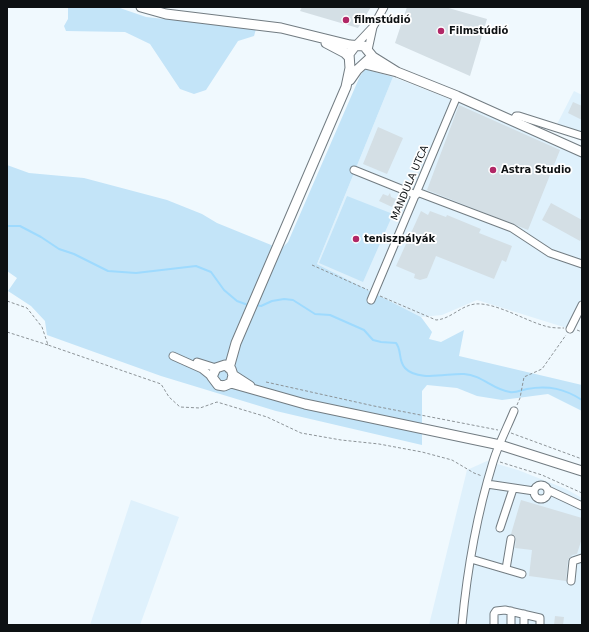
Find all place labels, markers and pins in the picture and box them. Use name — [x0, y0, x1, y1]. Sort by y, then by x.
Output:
place label: filmstúdió — [354, 14, 411, 26]
marker: filmstúdió — [341, 15, 351, 25]
place label: Filmstúdió — [449, 25, 508, 37]
marker: Filmstúdió — [436, 26, 446, 36]
place label: Astra Studio — [501, 164, 571, 176]
marker: Astra Studio — [488, 165, 498, 175]
place label: teniszpályák — [364, 233, 435, 245]
marker: teniszpályák — [351, 234, 361, 244]

